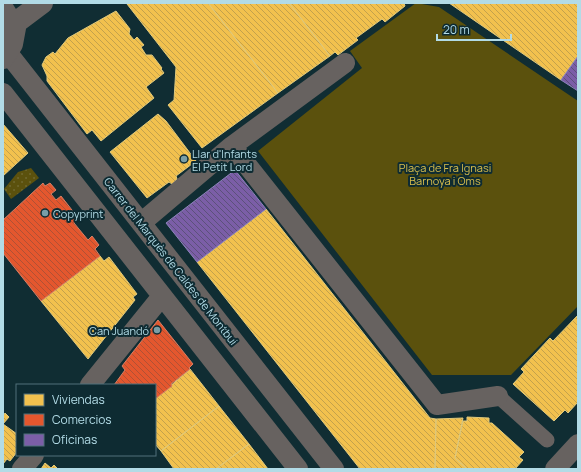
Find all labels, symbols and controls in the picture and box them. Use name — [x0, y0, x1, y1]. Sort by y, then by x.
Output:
scale bar — [437, 16, 511, 42]
text: 20 m — [443, 21, 470, 38]
place label: Llar d'Infants El Petit Lord — [192, 146, 257, 174]
marker: Llar d'Infants El Petit Lord — [179, 154, 189, 164]
park label: Plaça de Fra Ignasi Barnoya i Oms — [399, 160, 491, 188]
street label: Carrer del Marquès de Caldes de Montbui — [101, 174, 241, 348]
place label: Copyprint — [53, 206, 103, 221]
marker: Copyprint — [40, 208, 50, 218]
place label: Can Juandó — [89, 323, 149, 338]
marker: Can Juandó — [152, 325, 162, 335]
legend — [16, 384, 156, 456]
text: Viviendas — [52, 391, 105, 408]
text: Comercios — [52, 411, 112, 428]
text: Oficinas — [52, 431, 97, 448]

